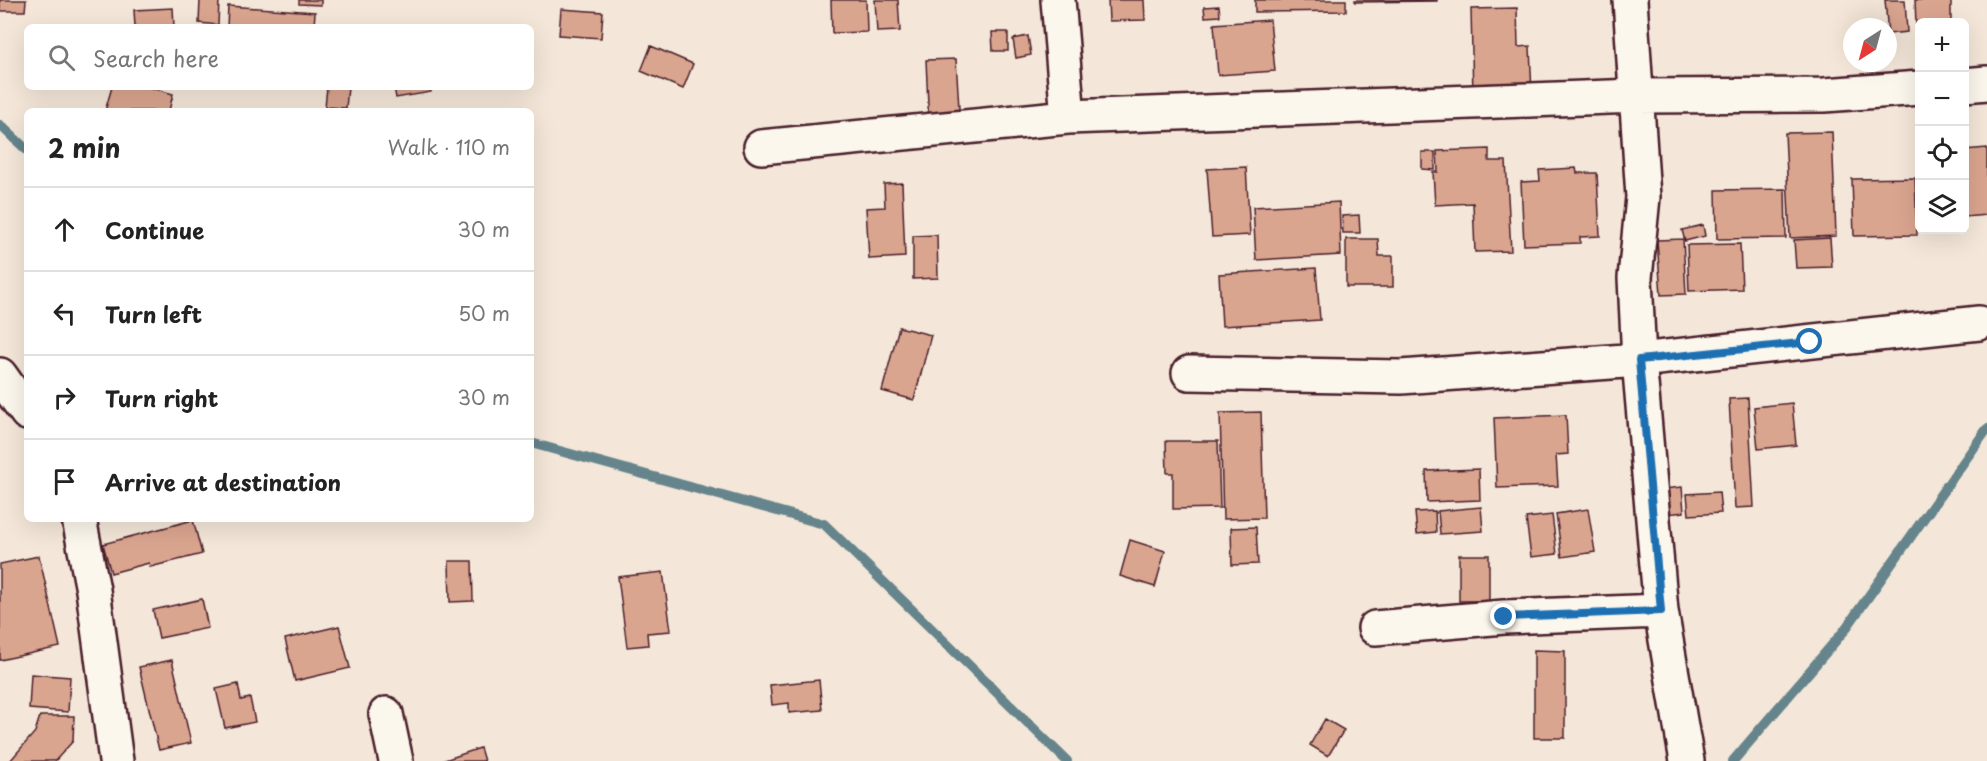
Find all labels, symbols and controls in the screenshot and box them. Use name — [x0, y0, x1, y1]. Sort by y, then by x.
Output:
north arrow — [1843, 18, 1897, 72]
map controls — [1915, 18, 1969, 234]
button: + — [1915, 18, 1969, 72]
search box — [24, 24, 534, 90]
icon: search — [45, 41, 78, 74]
text: Search here — [93, 41, 219, 74]
button: − — [1915, 72, 1969, 126]
button: locate — [1915, 126, 1969, 180]
text: 2 min — [48, 128, 121, 167]
text: Walk · 110 m — [388, 132, 510, 162]
button: layers — [1915, 180, 1969, 234]
icon: ahead — [48, 213, 81, 246]
text: Continue — [105, 213, 204, 246]
text: 30 m — [457, 214, 510, 244]
icon: left — [48, 297, 81, 330]
text: Turn left — [105, 297, 202, 330]
text: 50 m — [458, 298, 510, 328]
route start — [1796, 328, 1822, 354]
icon: right — [48, 381, 81, 414]
text: Turn right — [105, 381, 218, 414]
text: 30 m — [457, 382, 510, 412]
icon: arrive — [48, 465, 81, 498]
text: Arrive at destination — [105, 465, 341, 498]
route end — [1490, 603, 1516, 629]

